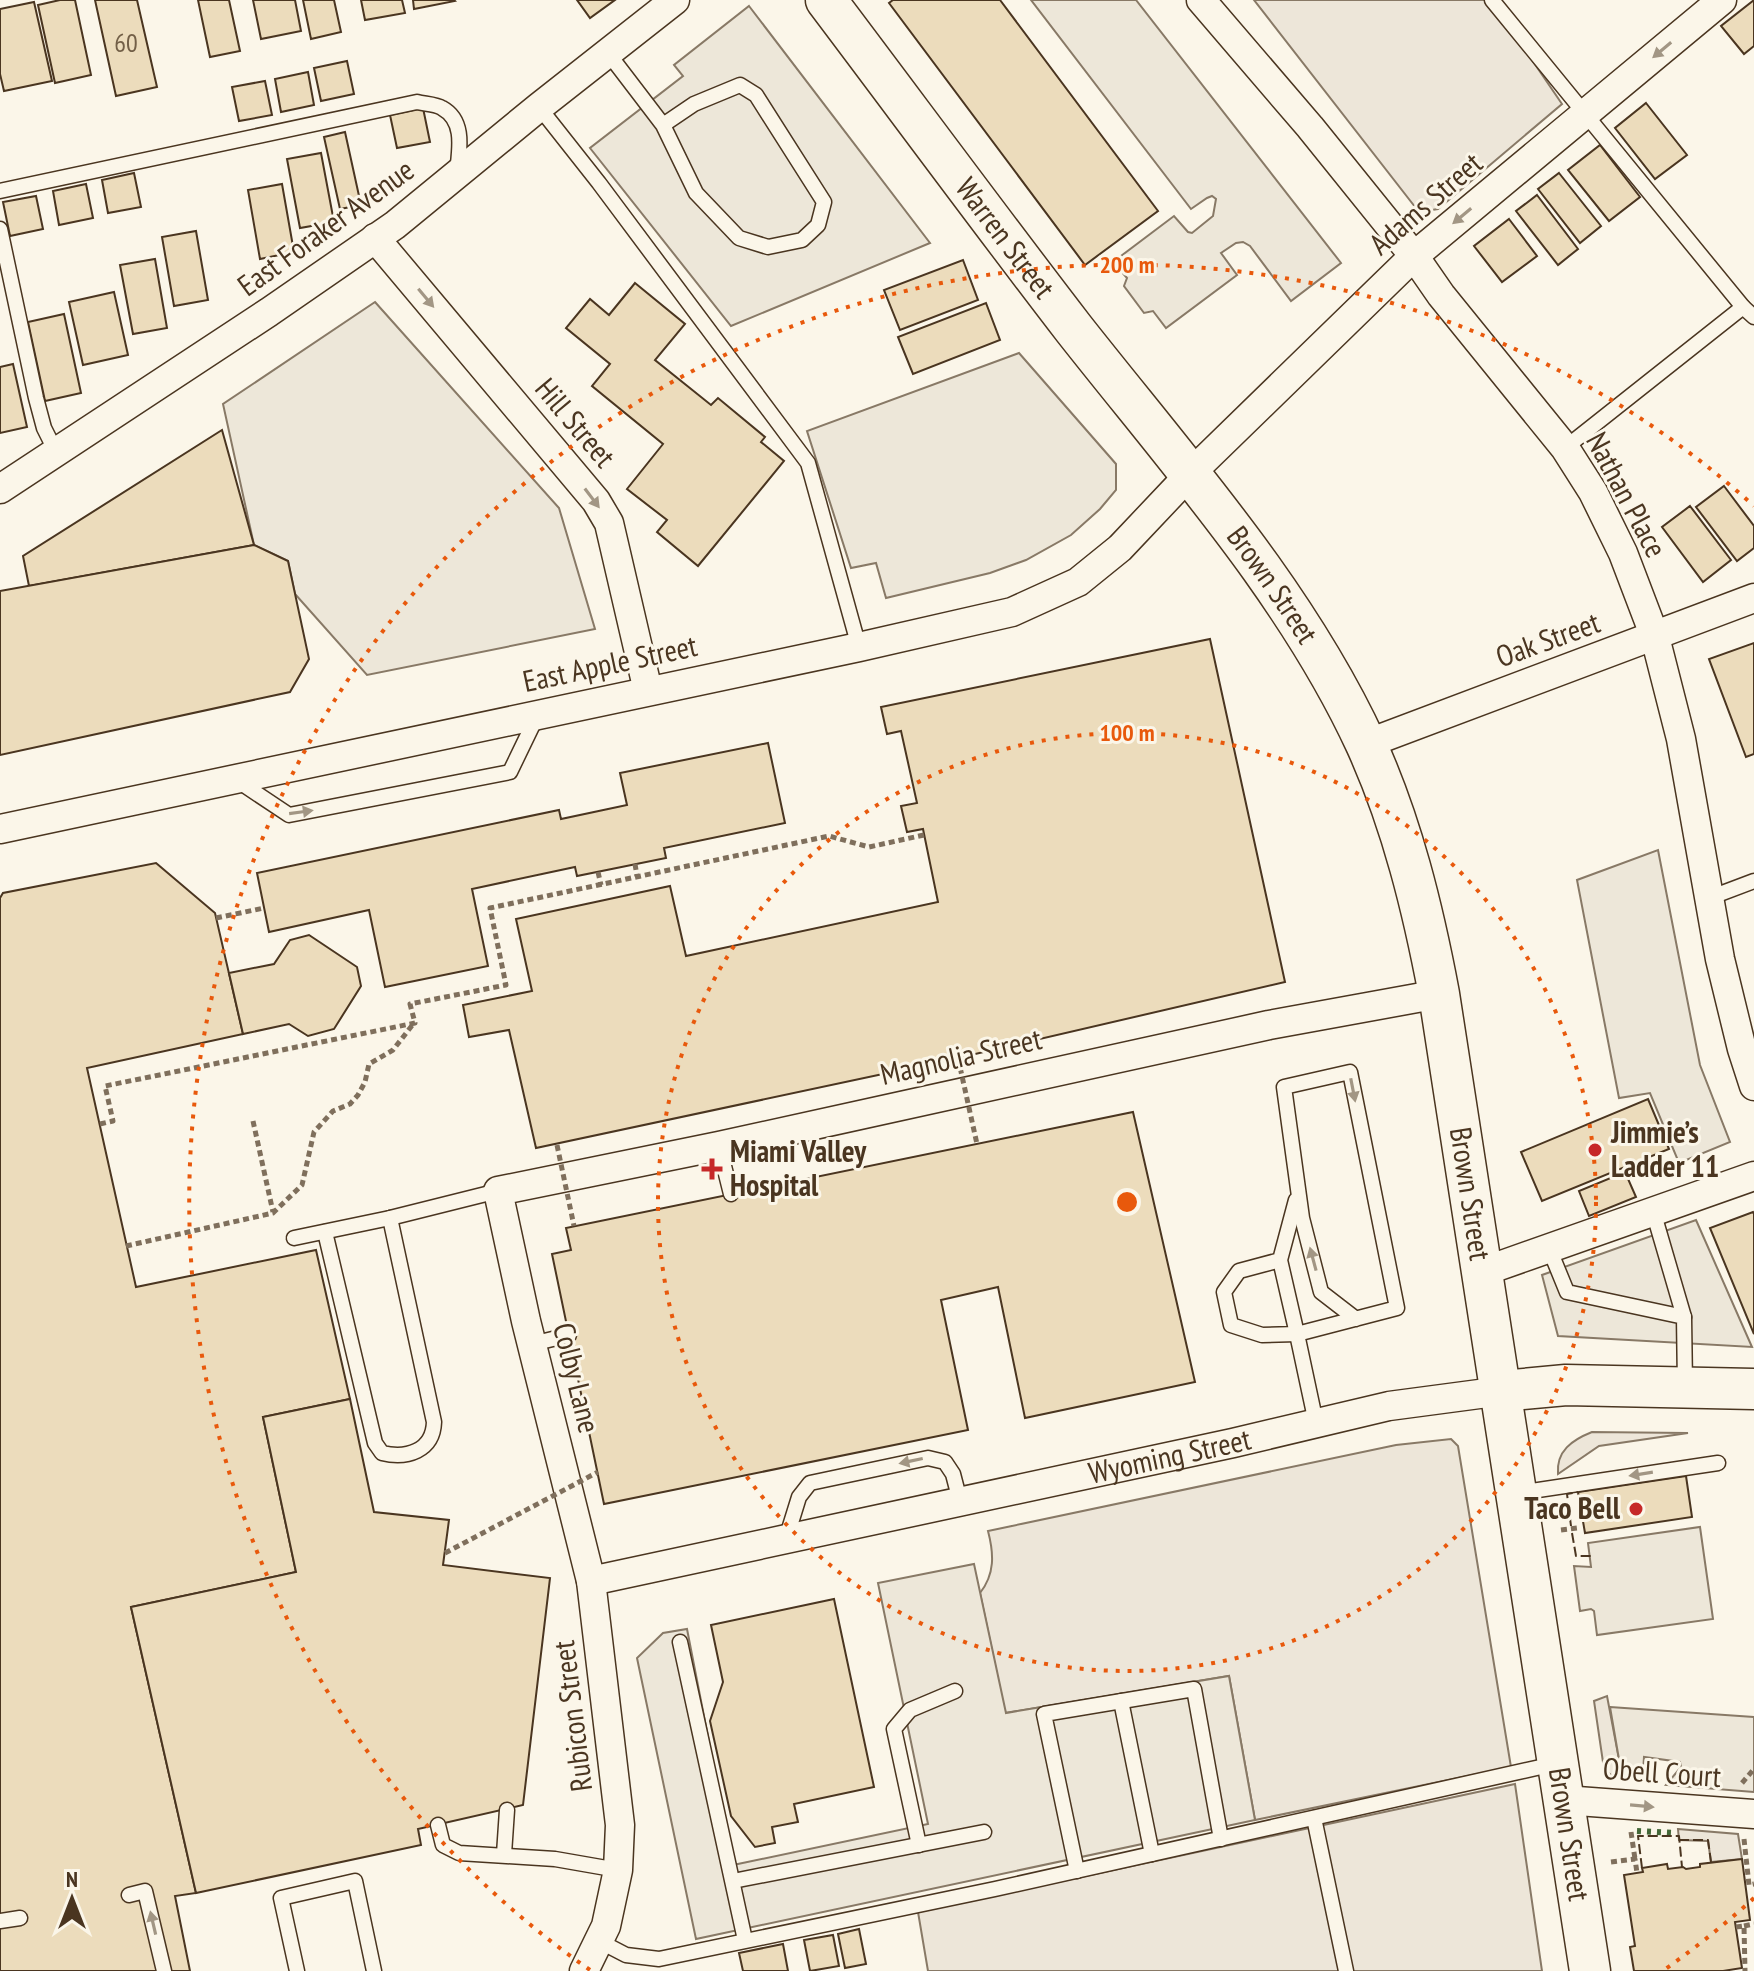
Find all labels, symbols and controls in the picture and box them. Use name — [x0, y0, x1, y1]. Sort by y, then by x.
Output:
house number: 60 — [114, 26, 138, 59]
one-way arrow — [1652, 41, 1672, 58]
street label: Adams Street — [1360, 143, 1490, 263]
street label: East Foraker Avenue — [229, 150, 421, 304]
street label: Warren Street — [948, 169, 1065, 306]
one-way arrow — [1452, 207, 1472, 224]
text: 200 m — [1099, 249, 1155, 280]
one-way arrow — [417, 288, 434, 308]
street label: Hill Street — [527, 369, 625, 475]
street label: Nathan Place — [1578, 425, 1677, 564]
one-way arrow — [584, 487, 600, 509]
street label: Brown Street — [1219, 518, 1328, 651]
street label: Oak Street — [1490, 602, 1606, 675]
street label: East Apple Street — [519, 625, 701, 700]
text: 100 m — [1099, 717, 1155, 748]
one-way arrow — [289, 805, 314, 818]
street label: Magnolia Street — [876, 1018, 1046, 1093]
one-way arrow — [1347, 1078, 1360, 1103]
place label: Jimmie’s Ladder 11 — [1610, 1112, 1719, 1185]
street label: Brown Street — [1442, 1124, 1501, 1264]
place label: Miami Valley Hospital — [730, 1131, 867, 1204]
marker: Jimmie’s Ladder 11 — [1586, 1141, 1604, 1159]
marker: Miami Valley Hospital — [701, 1158, 723, 1180]
centre of rings — [1113, 1188, 1141, 1216]
one-way arrow — [1306, 1247, 1318, 1272]
street label: Colby Lane — [545, 1319, 610, 1437]
street label: Wyoming Street — [1085, 1418, 1255, 1491]
one-way arrow — [898, 1455, 923, 1468]
one-way arrow — [1628, 1468, 1653, 1481]
place label: Taco Bell — [1524, 1488, 1621, 1527]
marker: Taco Bell — [1627, 1500, 1645, 1518]
street label: Rubicon Street — [543, 1638, 600, 1794]
street label: Obell Court — [1602, 1748, 1723, 1795]
street label: Brown Street — [1541, 1765, 1600, 1904]
one-way arrow — [1630, 1800, 1655, 1813]
north arrow — [32, 1859, 112, 1939]
text: N — [66, 1865, 78, 1893]
one-way arrow — [146, 1911, 158, 1936]

